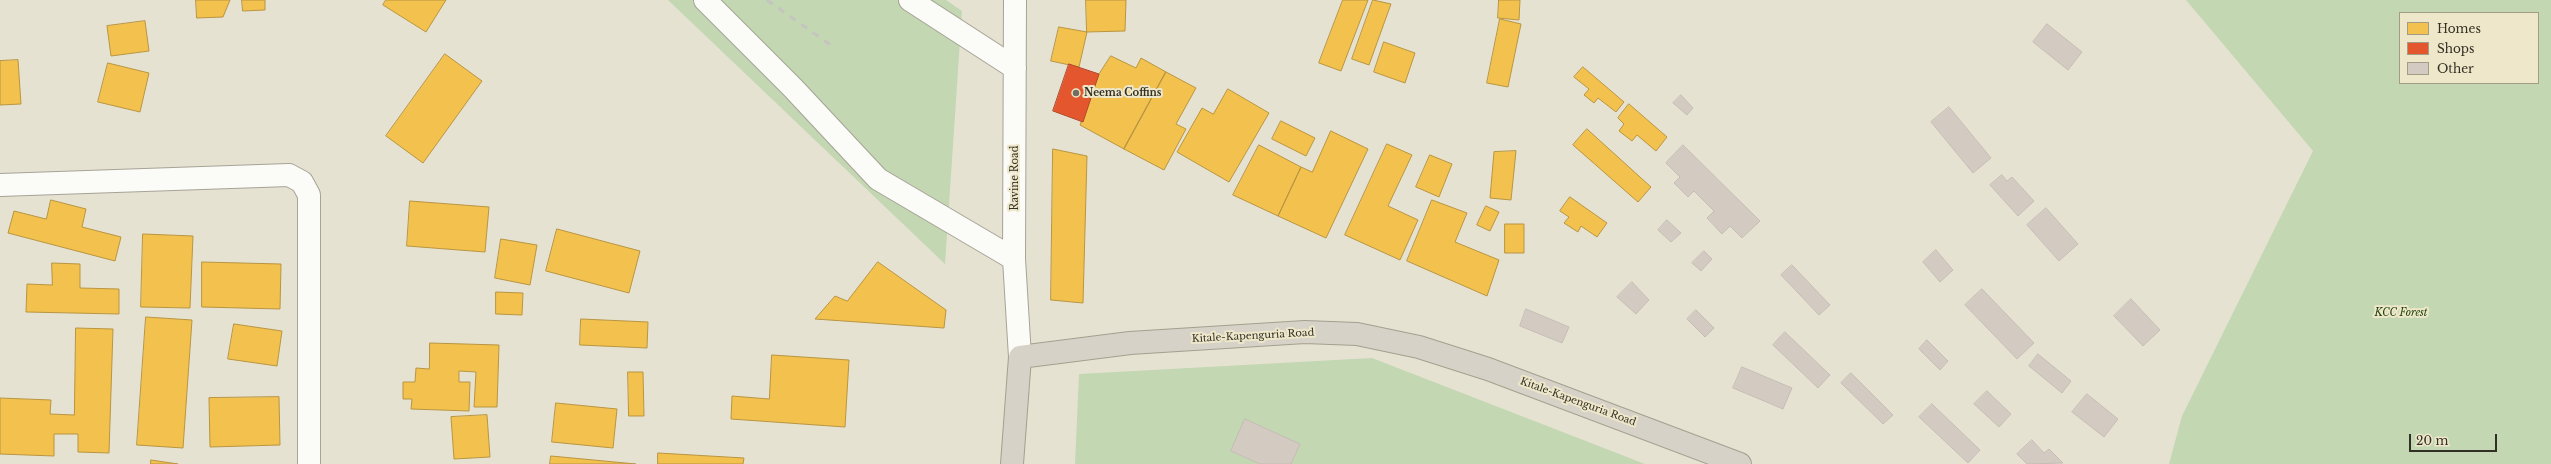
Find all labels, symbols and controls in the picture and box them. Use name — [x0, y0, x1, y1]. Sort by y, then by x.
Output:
legend — [2399, 12, 2539, 84]
text: Homes — [2437, 21, 2481, 36]
text: Shops — [2437, 41, 2474, 56]
text: Other — [2437, 61, 2474, 76]
place label: Neema Coffins — [1084, 87, 1161, 99]
marker: Neema Coffins — [1071, 88, 1081, 98]
street label: Ravine Road — [1009, 146, 1021, 210]
park label: KCC Forest — [2374, 307, 2428, 319]
street label: Kitale-Kapenguria Road — [1191, 327, 1315, 345]
street label: Kitale-Kapenguria Road — [1518, 375, 1638, 429]
scale bar — [2411, 426, 2499, 452]
text: 20 m — [2416, 433, 2448, 448]

